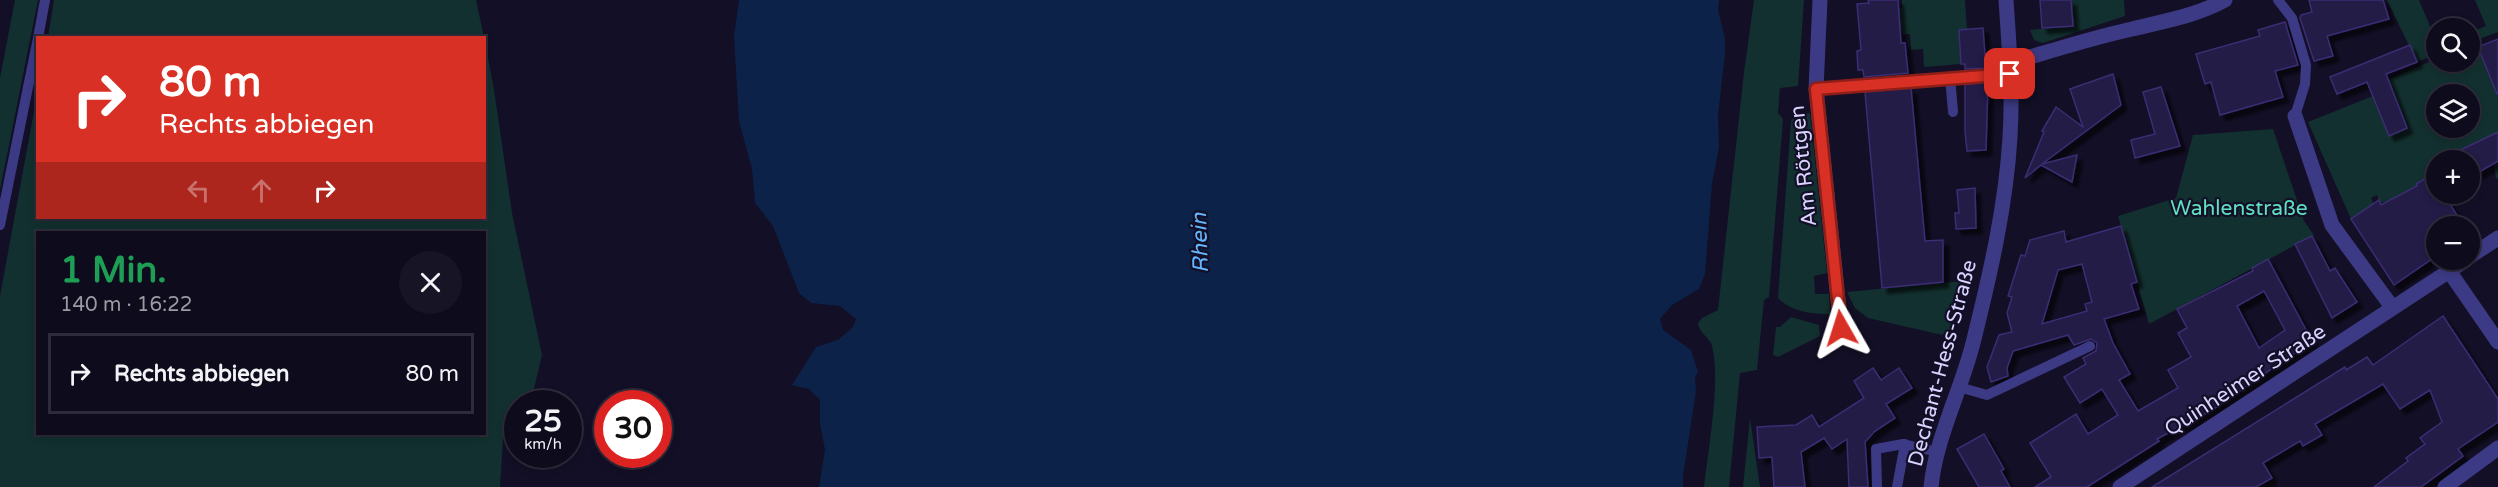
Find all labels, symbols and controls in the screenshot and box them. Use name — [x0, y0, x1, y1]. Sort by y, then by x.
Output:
map controls — [2426, 18, 2480, 270]
button: search — [2426, 18, 2480, 72]
pin — [1984, 48, 2035, 99]
text: 80 m — [159, 57, 261, 108]
icon: arrive — [1993, 57, 2026, 90]
icon: right — [60, 60, 138, 138]
button: layers — [2426, 84, 2480, 138]
street label: Am Röttgen — [1785, 104, 1822, 228]
text: Rechts abbiegen — [159, 108, 374, 141]
button: + — [2426, 150, 2480, 204]
icon: left — [182, 174, 215, 207]
icon: ahead — [245, 174, 278, 207]
icon: right — [308, 174, 341, 207]
park label: Wahlenstraße — [2170, 196, 2308, 221]
water label: Rhein — [1186, 212, 1214, 274]
button: − — [2426, 216, 2480, 270]
text: 1 Min. — [60, 249, 167, 292]
button: close — [399, 251, 462, 314]
street label: Dechant-Hess-Straße — [1903, 257, 1982, 469]
text: 140 m · 16:22 — [60, 293, 192, 317]
position arrow — [1809, 296, 1873, 360]
street label: Quinheimer Straße — [2160, 319, 2331, 442]
icon: right — [63, 357, 96, 390]
text: Rechts abbiegen — [114, 361, 289, 387]
text: 80 m — [405, 361, 459, 387]
speed limit sign: 30 — [594, 390, 672, 468]
text: 25 — [524, 403, 562, 440]
text: km/h — [524, 435, 562, 453]

